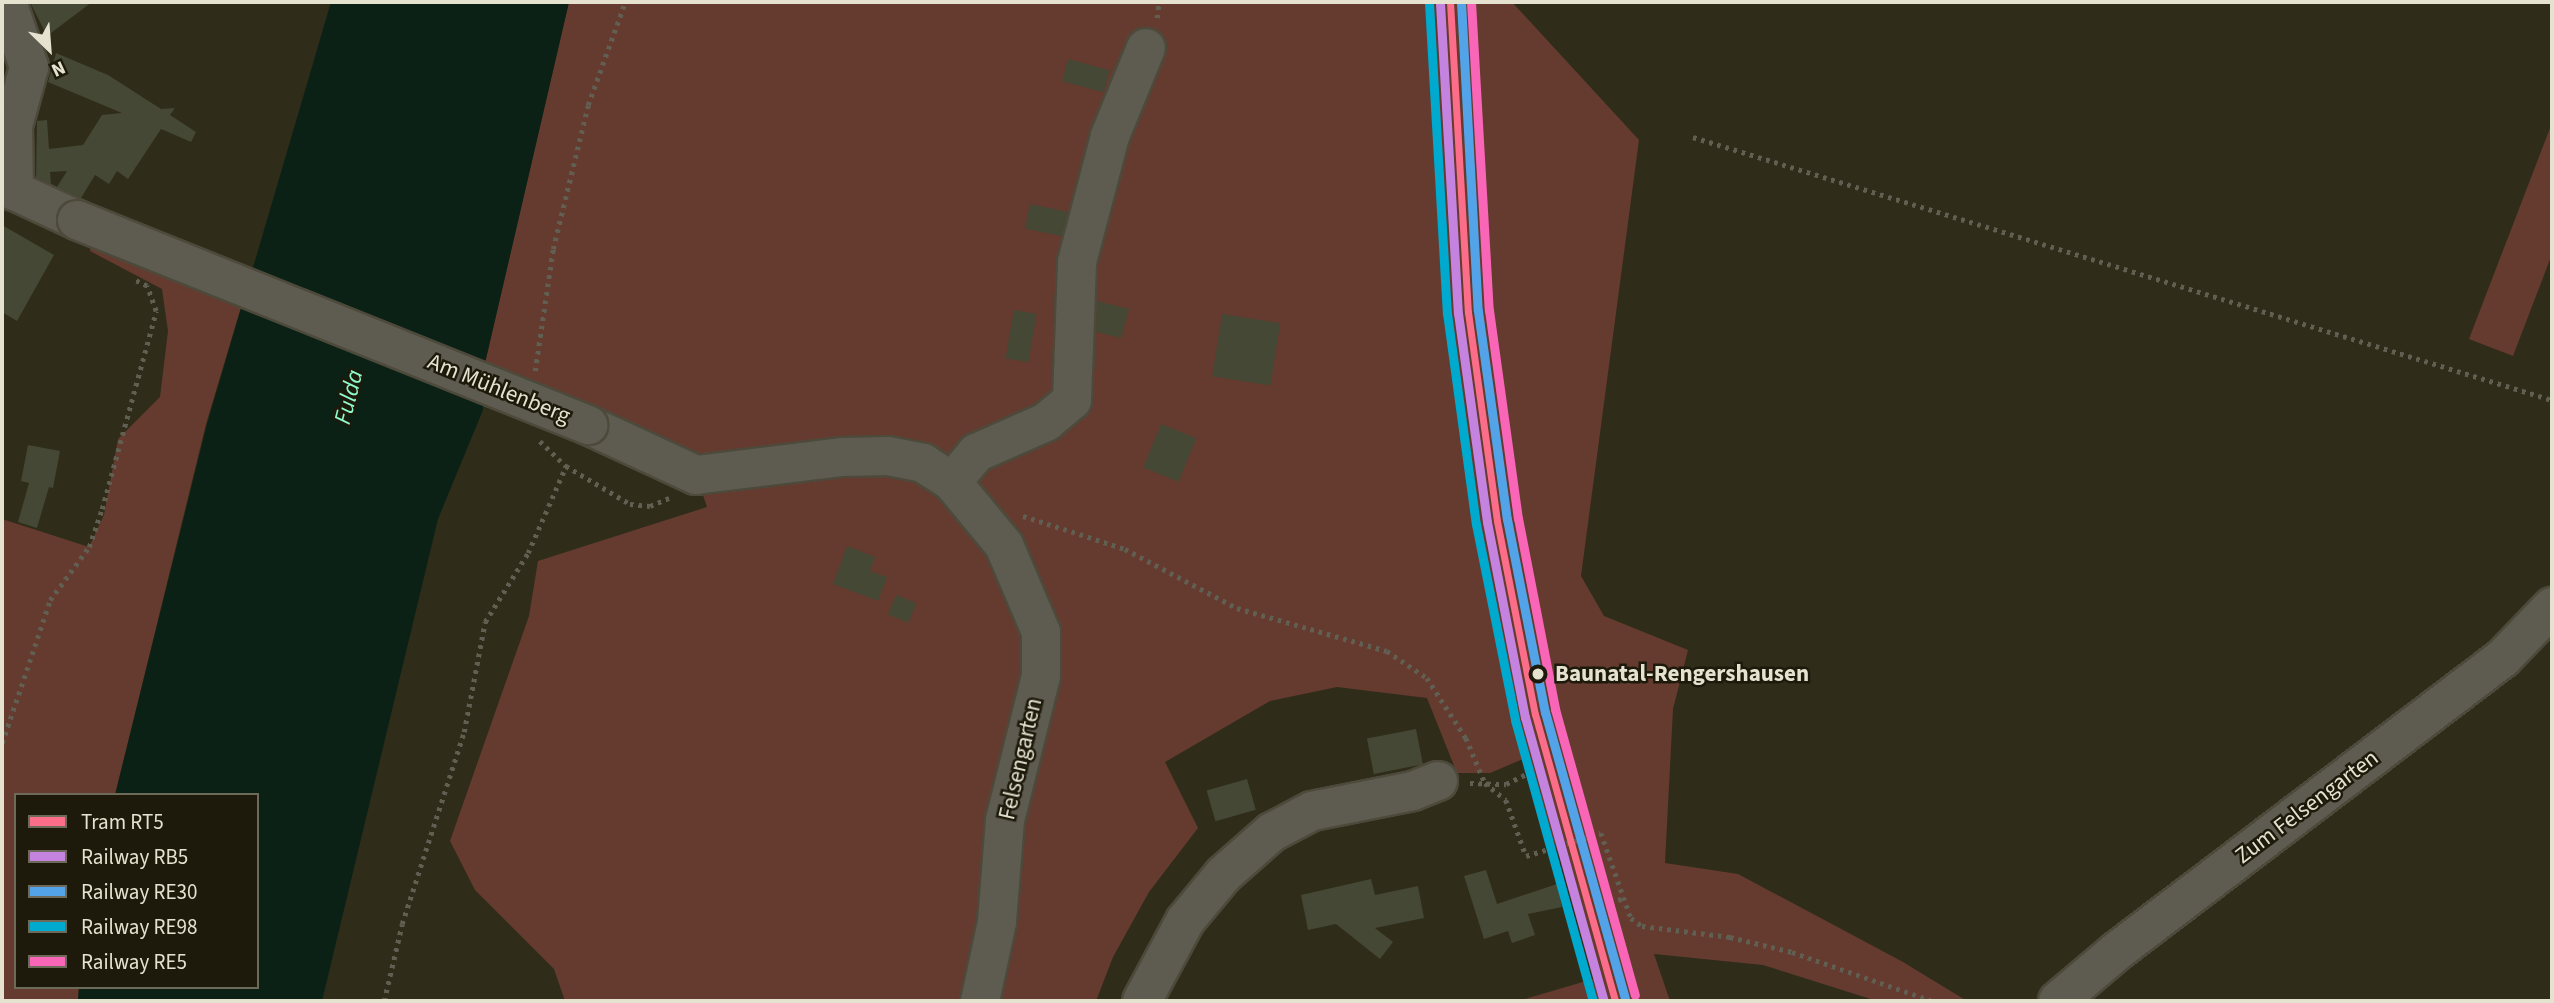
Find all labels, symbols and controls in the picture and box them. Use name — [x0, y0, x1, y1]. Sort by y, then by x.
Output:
north arrow — [14, 14, 84, 84]
text: N — [47, 54, 70, 83]
street label: Am Mühlenberg — [424, 348, 574, 430]
water label: Fulda — [328, 367, 370, 427]
place label: Baunatal-Rengershausen — [1555, 660, 1809, 688]
marker: Baunatal-Rengershausen — [1527, 663, 1549, 685]
street label: Felsengarten — [994, 695, 1048, 823]
street label: Zum Felsengarten — [2230, 744, 2384, 870]
legend — [14, 793, 259, 989]
text: Tram RT5 — [81, 807, 164, 837]
text: Railway RB5 — [81, 842, 188, 872]
text: Railway RE30 — [81, 877, 197, 907]
text: Railway RE98 — [81, 912, 197, 942]
text: Railway RE5 — [81, 947, 187, 977]

